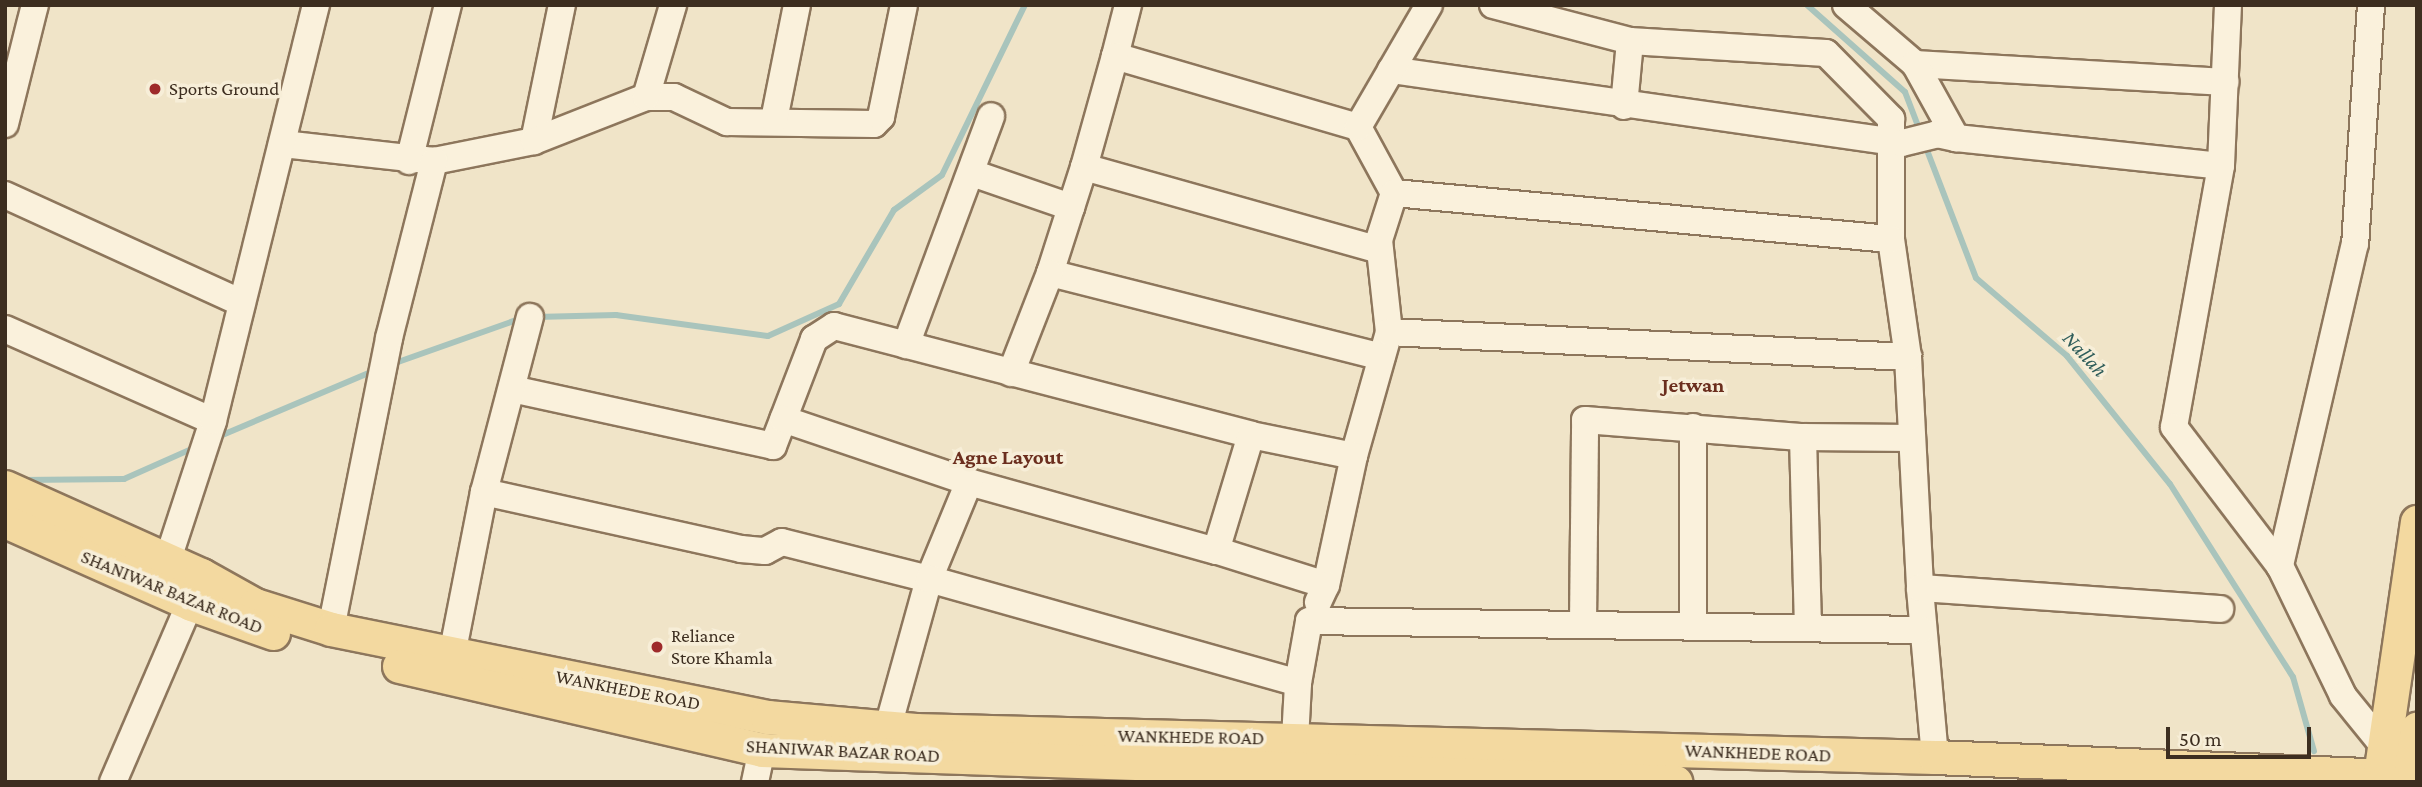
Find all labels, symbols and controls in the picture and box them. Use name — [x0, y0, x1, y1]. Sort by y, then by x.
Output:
place label: Sports Ground — [169, 78, 279, 100]
marker: Sports Ground — [147, 81, 163, 97]
water label: Nallah — [2057, 326, 2113, 382]
district label: Jetwan — [1662, 372, 1724, 398]
district label: Agne Layout — [953, 444, 1063, 470]
street label: SHANIWAR BAZAR ROAD — [78, 545, 266, 639]
place label: Reliance Store Khamla — [671, 625, 773, 669]
marker: Reliance Store Khamla — [649, 639, 665, 655]
street label: WANKHEDE ROAD — [554, 665, 702, 715]
scale bar — [2170, 714, 2315, 758]
street label: WANKHEDE ROAD — [1117, 724, 1265, 750]
text: 50 m — [2179, 727, 2222, 751]
street label: SHANIWAR BAZAR ROAD — [745, 735, 941, 767]
street label: WANKHEDE ROAD — [1684, 739, 1832, 767]

